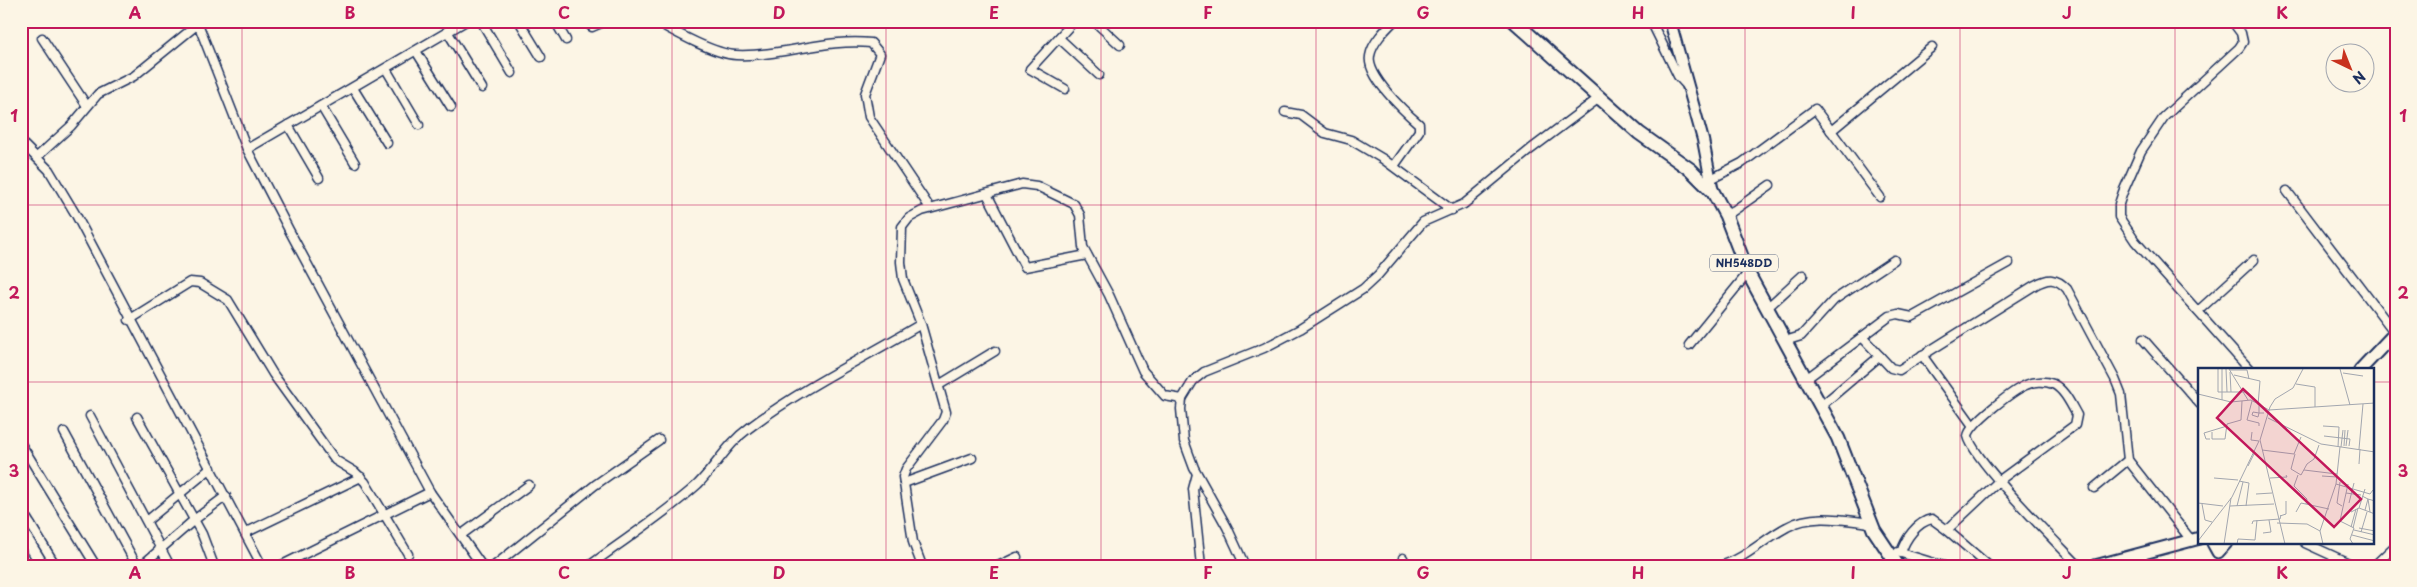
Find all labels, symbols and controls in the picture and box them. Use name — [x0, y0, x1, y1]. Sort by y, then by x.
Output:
text: A — [129, 0, 142, 24]
text: B — [345, 0, 356, 24]
text: C — [558, 0, 570, 24]
text: D — [773, 0, 785, 24]
text: E — [989, 0, 999, 24]
text: F — [1203, 0, 1213, 24]
text: G — [1416, 0, 1430, 24]
text: H — [1632, 0, 1644, 24]
text: I — [1850, 0, 1856, 24]
text: J — [2062, 0, 2072, 24]
text: K — [2276, 0, 2288, 24]
north arrow — [2324, 42, 2374, 92]
text: N — [2348, 66, 2370, 89]
text: 1 — [10, 103, 18, 127]
text: 1 — [2399, 103, 2407, 127]
road number: NH548DD — [1710, 254, 1778, 272]
text: 2 — [8, 280, 20, 304]
text: 2 — [2397, 280, 2409, 304]
inset map — [2198, 368, 2374, 544]
text: 3 — [9, 458, 19, 482]
text: 3 — [2398, 458, 2408, 482]
text: A — [129, 560, 142, 584]
text: B — [345, 560, 356, 584]
text: C — [558, 560, 570, 584]
text: D — [773, 560, 785, 584]
text: E — [989, 560, 999, 584]
text: F — [1203, 560, 1213, 584]
text: G — [1416, 560, 1430, 584]
text: H — [1632, 560, 1644, 584]
text: I — [1850, 560, 1856, 584]
text: J — [2062, 560, 2072, 584]
text: K — [2276, 560, 2288, 584]

